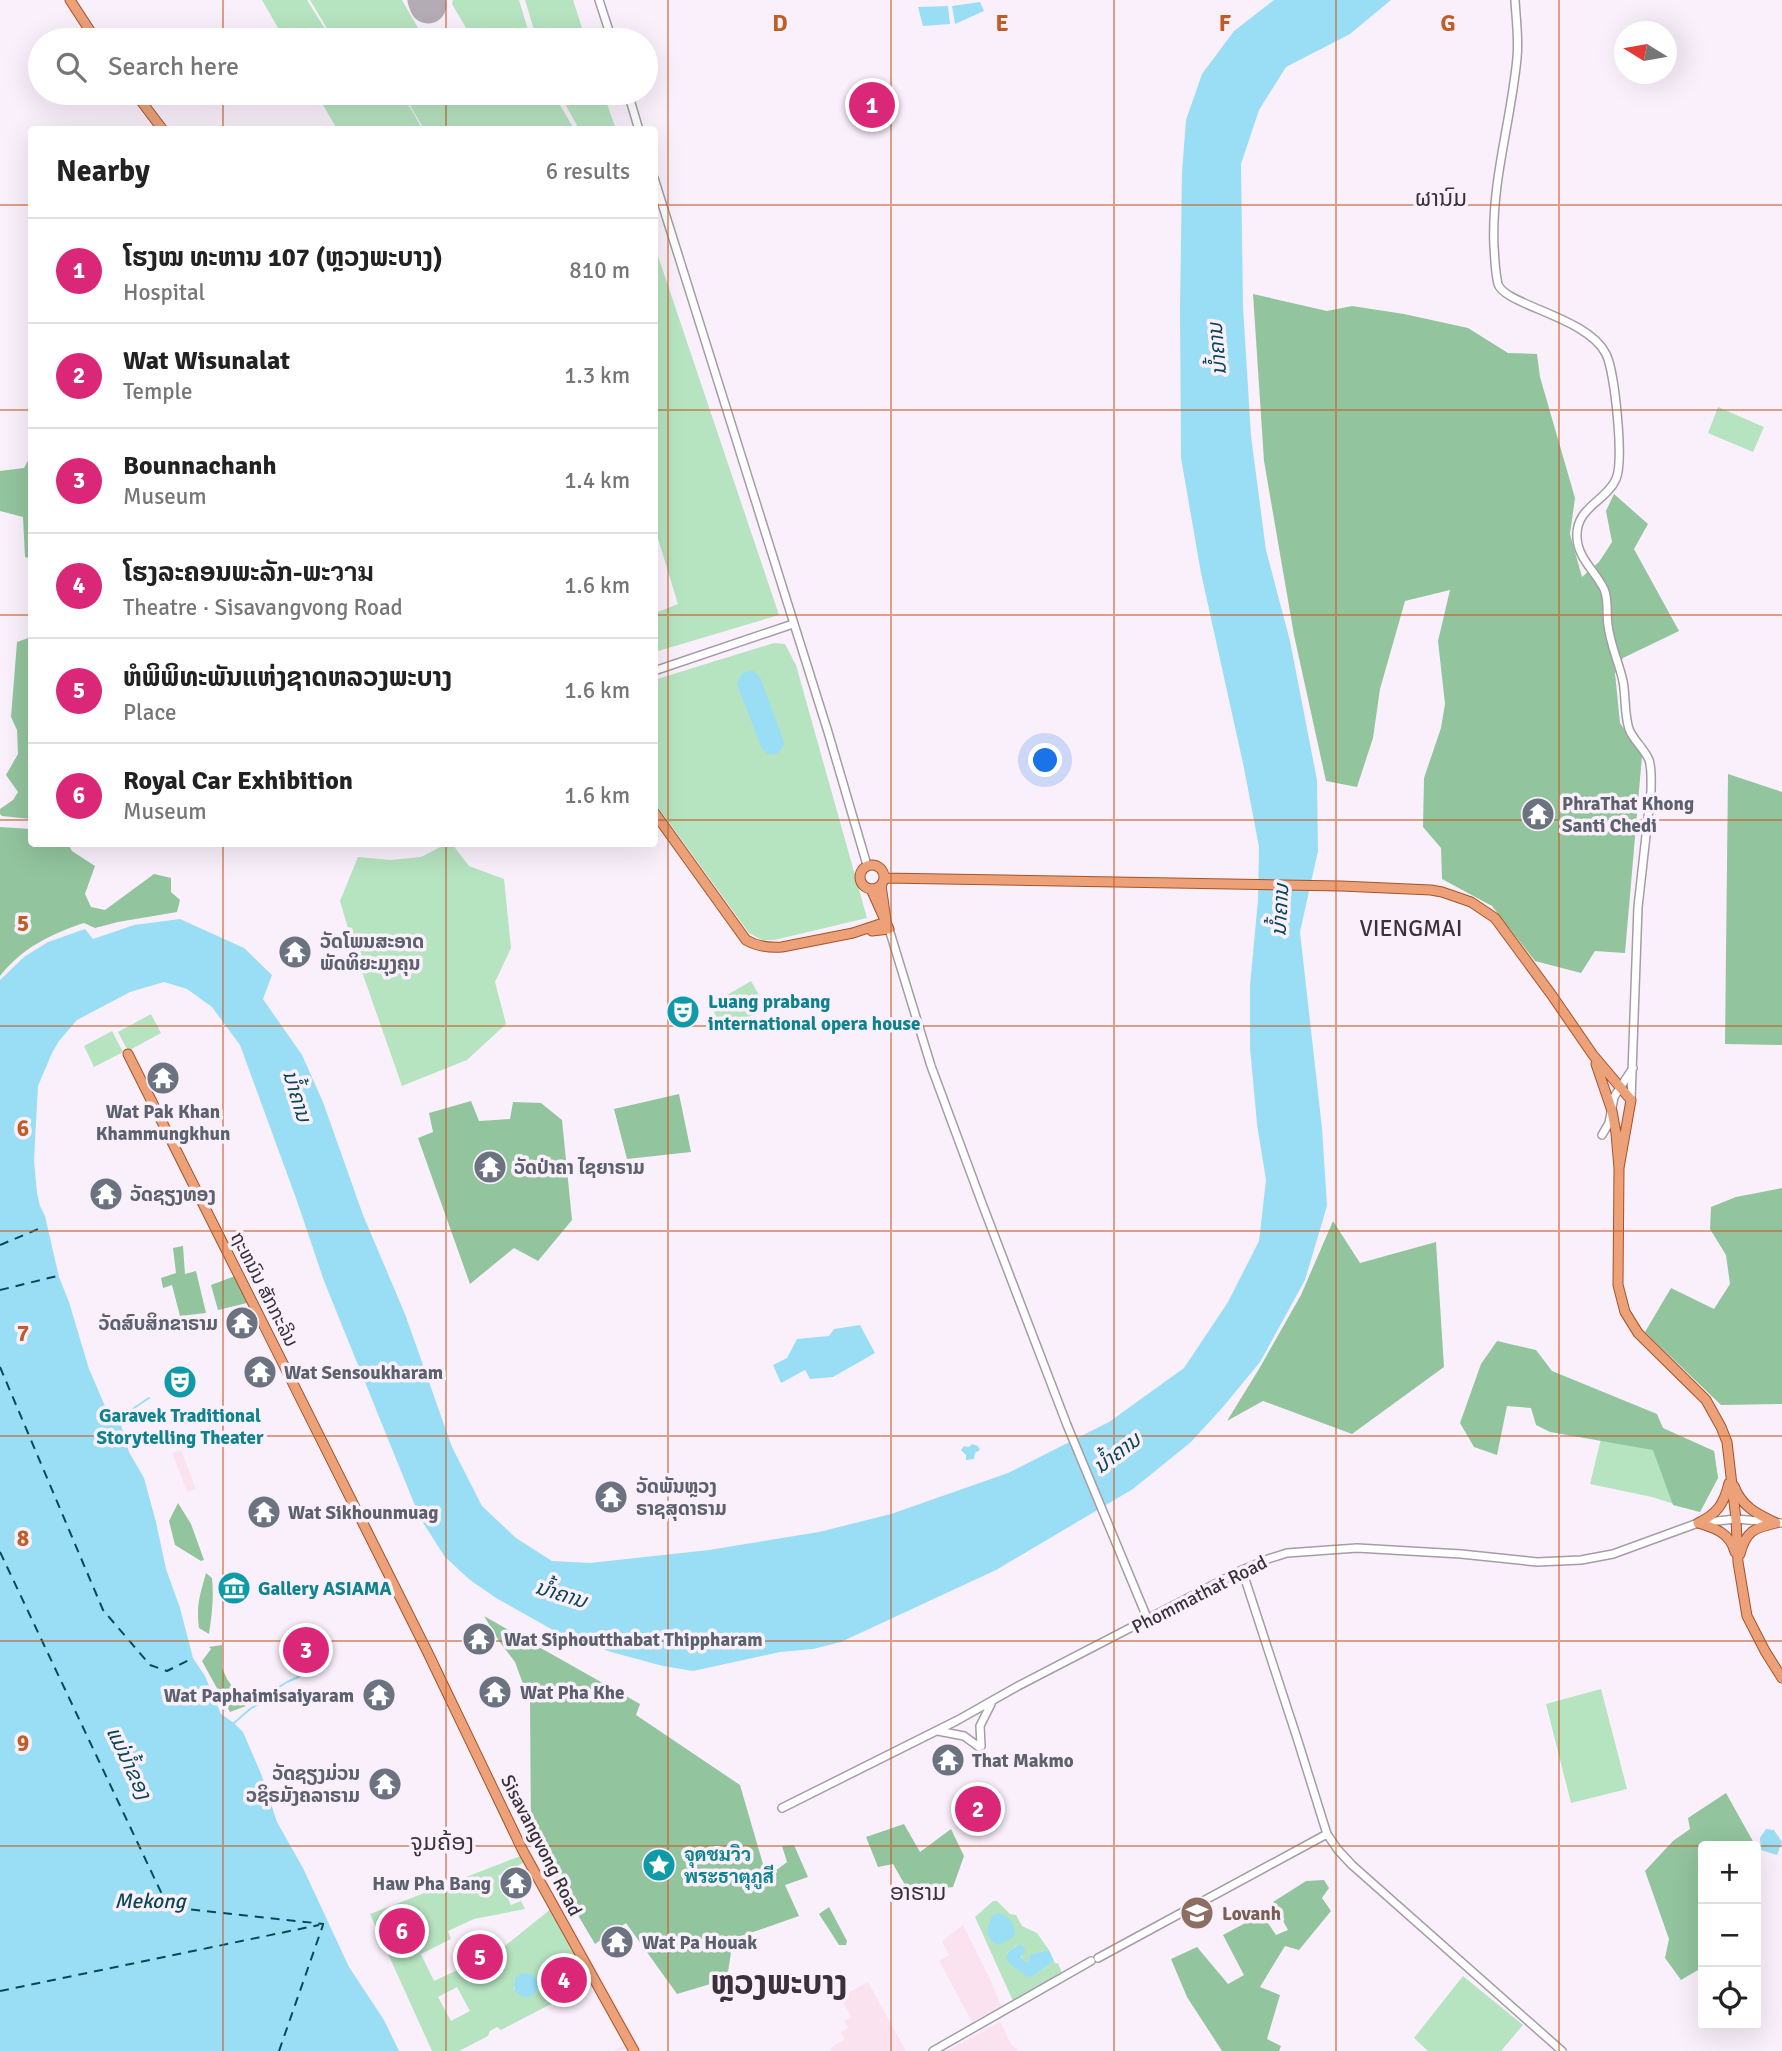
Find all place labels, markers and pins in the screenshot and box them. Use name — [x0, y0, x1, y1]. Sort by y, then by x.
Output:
pin: 1 — [849, 79, 895, 131]
place label: PhraThat Khong Santi Chedi — [1562, 792, 1694, 838]
temple icon: PhraThat Khong Santi Chedi — [1519, 795, 1557, 833]
place label: ວັດໂພນສະອາດ ພັດທິຍະມຸງຄຸນ — [320, 930, 424, 976]
temple icon: ວັດໂພນສະອາດ ພັດທິຍະມຸງຄຸນ — [276, 933, 314, 971]
place label: Luang prabang international opera house — [708, 990, 920, 1036]
theatre icon: Luang prabang international opera house — [664, 993, 702, 1031]
temple icon: Wat Pak Khan Khammungkhun — [144, 1059, 182, 1097]
place label: Wat Pak Khan Khammungkhun — [96, 1100, 230, 1146]
temple icon: ວັດປ່າຄາ ໄຊຍາຣາມ — [471, 1148, 509, 1186]
place label: ວັດປ່າຄາ ໄຊຍາຣາມ — [514, 1156, 645, 1180]
temple icon: ວັດຊຽງທອງ — [87, 1175, 125, 1213]
place label: ວັດຊຽງທອງ — [130, 1183, 216, 1207]
temple icon: ວັດສົບສິກຂາຣາມ — [223, 1304, 261, 1342]
place label: ວັດສົບສິກຂາຣາມ — [98, 1312, 218, 1336]
temple icon: Wat Sensoukharam — [241, 1353, 279, 1391]
place label: Wat Sensoukharam — [284, 1361, 443, 1385]
theatre icon: Garavek Traditional Storytelling Theater — [161, 1363, 199, 1401]
place label: Garavek Traditional Storytelling Theater — [97, 1404, 264, 1450]
place label: ວັດພັນຫຼວງ ຣາຊສຸດາຣາມ — [636, 1475, 727, 1521]
temple icon: ວັດພັນຫຼວງ ຣາຊສຸດາຣາມ — [592, 1478, 630, 1516]
temple icon: Wat Sikhounmuag — [245, 1493, 283, 1531]
place label: Wat Sikhounmuag — [288, 1501, 438, 1525]
museum icon: Gallery ASIAMA — [215, 1569, 253, 1607]
place label: Gallery ASIAMA — [258, 1577, 392, 1601]
temple icon: Wat Siphoutthabat Thippharam — [460, 1620, 498, 1658]
pin: 3 — [283, 1624, 329, 1676]
place label: Wat Siphoutthabat Thippharam — [504, 1628, 763, 1652]
temple icon: Wat Pha Khe — [476, 1673, 514, 1711]
temple icon: Wat Paphaimisaiyaram — [360, 1676, 398, 1714]
place label: Wat Pha Khe — [520, 1681, 624, 1705]
place label: Wat Paphaimisaiyaram — [164, 1684, 354, 1708]
temple icon: That Makmo — [929, 1741, 967, 1779]
place label: That Makmo — [972, 1749, 1074, 1773]
place label: ວັດຊຽງມ່ວນ ວຊິຣມັງຄລາຣາມ — [246, 1762, 360, 1808]
temple icon: ວັດຊຽງມ່ວນ ວຊິຣມັງຄລາຣາມ — [366, 1765, 404, 1803]
pin: 2 — [955, 1783, 1001, 1835]
place label: จุดชมวิว พระธาตุภูสี — [684, 1843, 774, 1891]
place icon: จุดชมวิว พระธาตุภูสี — [640, 1846, 678, 1884]
temple icon: Haw Pha Bang — [497, 1864, 535, 1902]
place label: Haw Pha Bang — [372, 1872, 491, 1896]
school or university icon: Lovanh — [1178, 1894, 1216, 1932]
place label: Lovanh — [1222, 1902, 1281, 1926]
pin: 6 — [379, 1905, 425, 1957]
temple icon: Wat Pa Houak — [598, 1923, 636, 1961]
pin: 5 — [457, 1931, 503, 1983]
place label: Wat Pa Houak — [642, 1931, 757, 1955]
pin: 4 — [541, 1954, 587, 2006]

